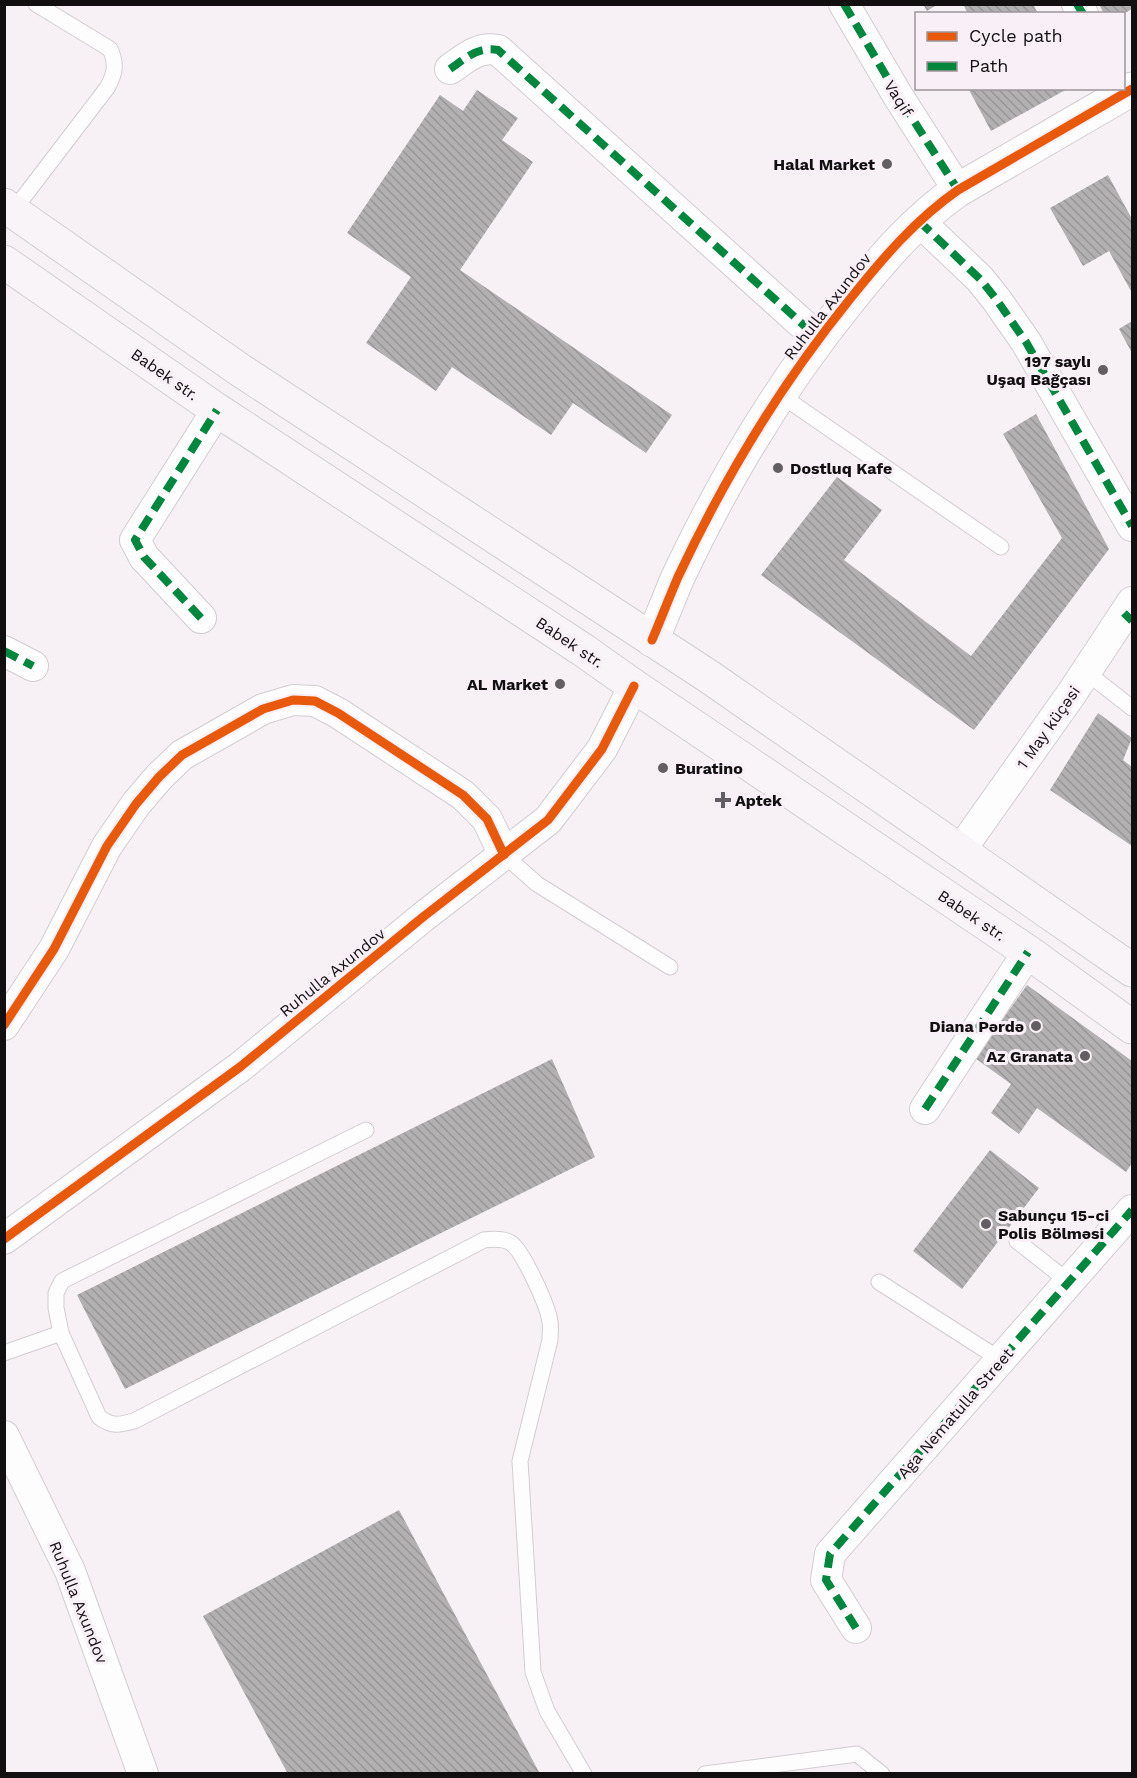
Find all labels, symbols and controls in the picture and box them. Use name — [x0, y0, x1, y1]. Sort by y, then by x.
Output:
legend — [915, 12, 1125, 90]
text: Cycle path — [969, 25, 1063, 46]
text: Path — [969, 55, 1009, 76]
street label: Vaqif — [880, 77, 917, 120]
place label: Halal Market — [773, 155, 875, 174]
marker: Halal Market — [880, 157, 894, 171]
street label: Ruhulla Axundov — [780, 249, 875, 363]
street label: Babek str. — [127, 344, 202, 404]
place label: 197 saylı Uşaq Bağçası — [987, 352, 1091, 389]
marker: 197 saylı Uşaq Bağçası — [1096, 363, 1110, 377]
place label: Dostluq Kafe — [790, 459, 892, 478]
marker: Dostluq Kafe — [771, 461, 785, 475]
street label: Babek str. — [532, 613, 607, 672]
place label: AL Market — [467, 675, 548, 694]
marker: AL Market — [553, 677, 567, 691]
street label: 1 May küçəsi — [1013, 682, 1084, 772]
place label: Buratino — [675, 759, 743, 778]
marker: Buratino — [656, 761, 670, 775]
place label: Aptek — [735, 791, 782, 810]
marker: Aptek — [716, 793, 730, 807]
street label: Babek str. — [934, 886, 1009, 945]
street label: Ruhulla Axundov — [276, 924, 389, 1021]
place label: Diana Pərdə — [929, 1017, 1024, 1036]
marker: Diana Pərdə — [1029, 1019, 1043, 1033]
place label: Az Granata — [986, 1047, 1074, 1066]
marker: Az Granata — [1078, 1049, 1092, 1063]
place label: Sabunçu 15-ci Polis Bölməsi — [998, 1206, 1109, 1243]
marker: Sabunçu 15-ci Polis Bölməsi — [979, 1217, 993, 1231]
street label: Aga Nematulla Street — [894, 1344, 1017, 1482]
street label: Ruhulla Axundov — [45, 1538, 112, 1667]

